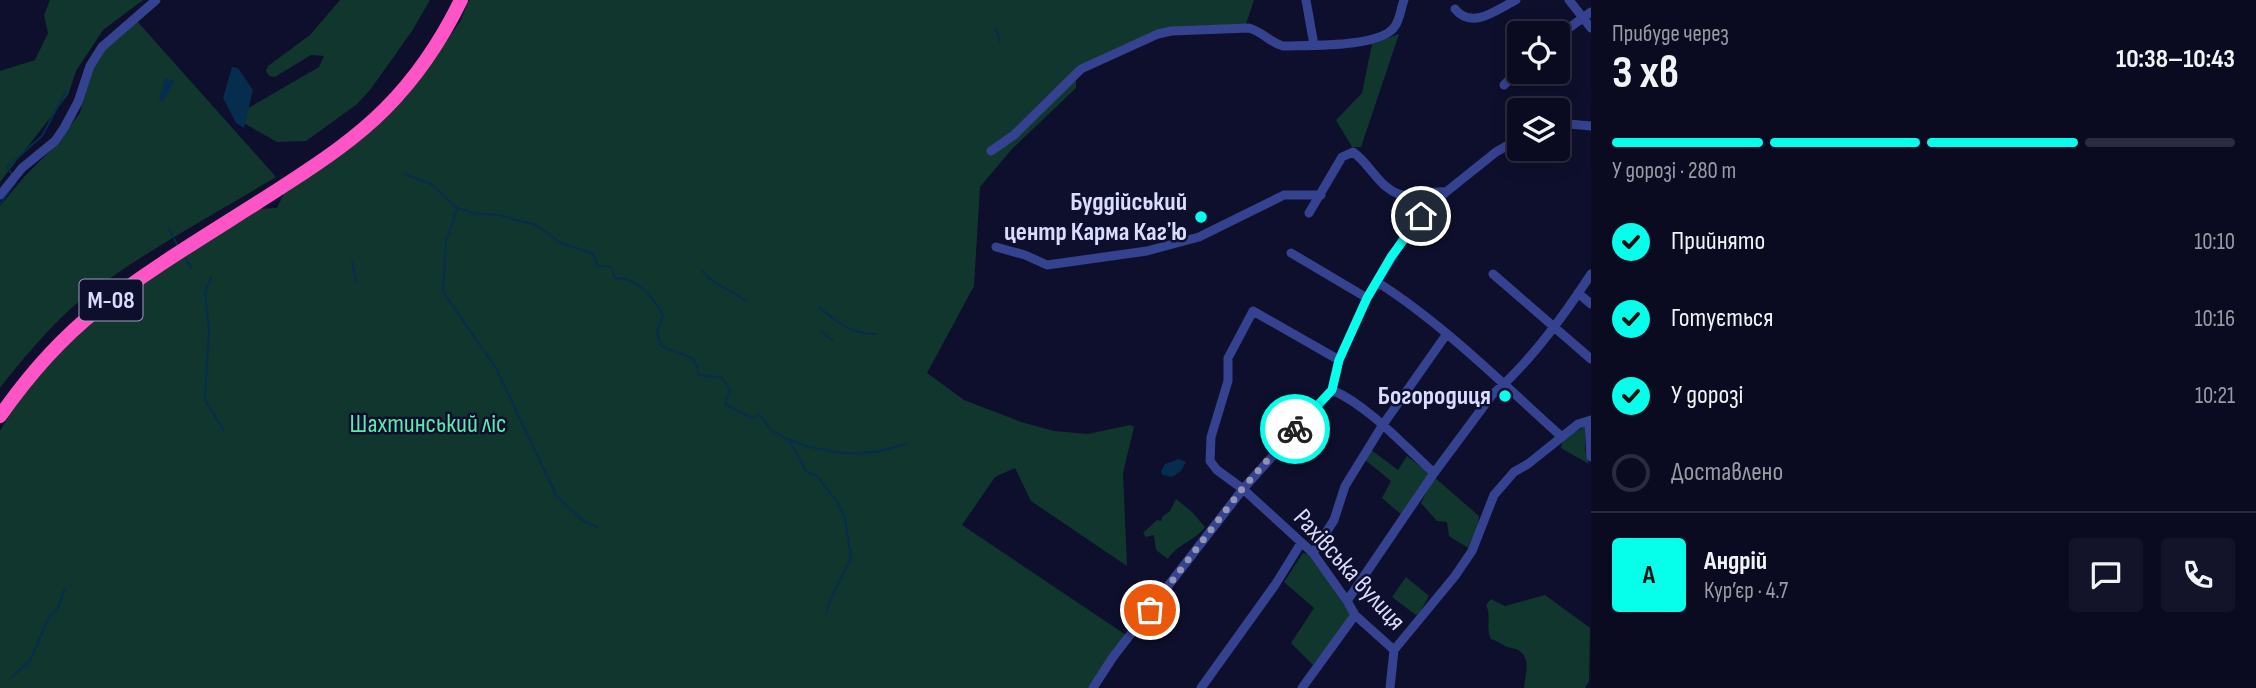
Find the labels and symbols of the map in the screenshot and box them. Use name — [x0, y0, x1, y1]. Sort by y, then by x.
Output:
pin — [1391, 186, 1451, 246]
place label: Буддійський центр Карма Кагʼю — [1004, 187, 1187, 248]
marker: Буддійський центр Карма Кагʼю — [1193, 209, 1209, 225]
road number: М-08 — [80, 279, 142, 320]
place label: Богородиця — [1378, 381, 1491, 412]
marker: Богородиця — [1497, 388, 1513, 404]
courier — [1260, 394, 1330, 464]
park label: Шахтинський ліс — [350, 409, 506, 440]
street label: Рахівська вулиця — [1287, 503, 1411, 637]
pin — [1120, 580, 1180, 640]

